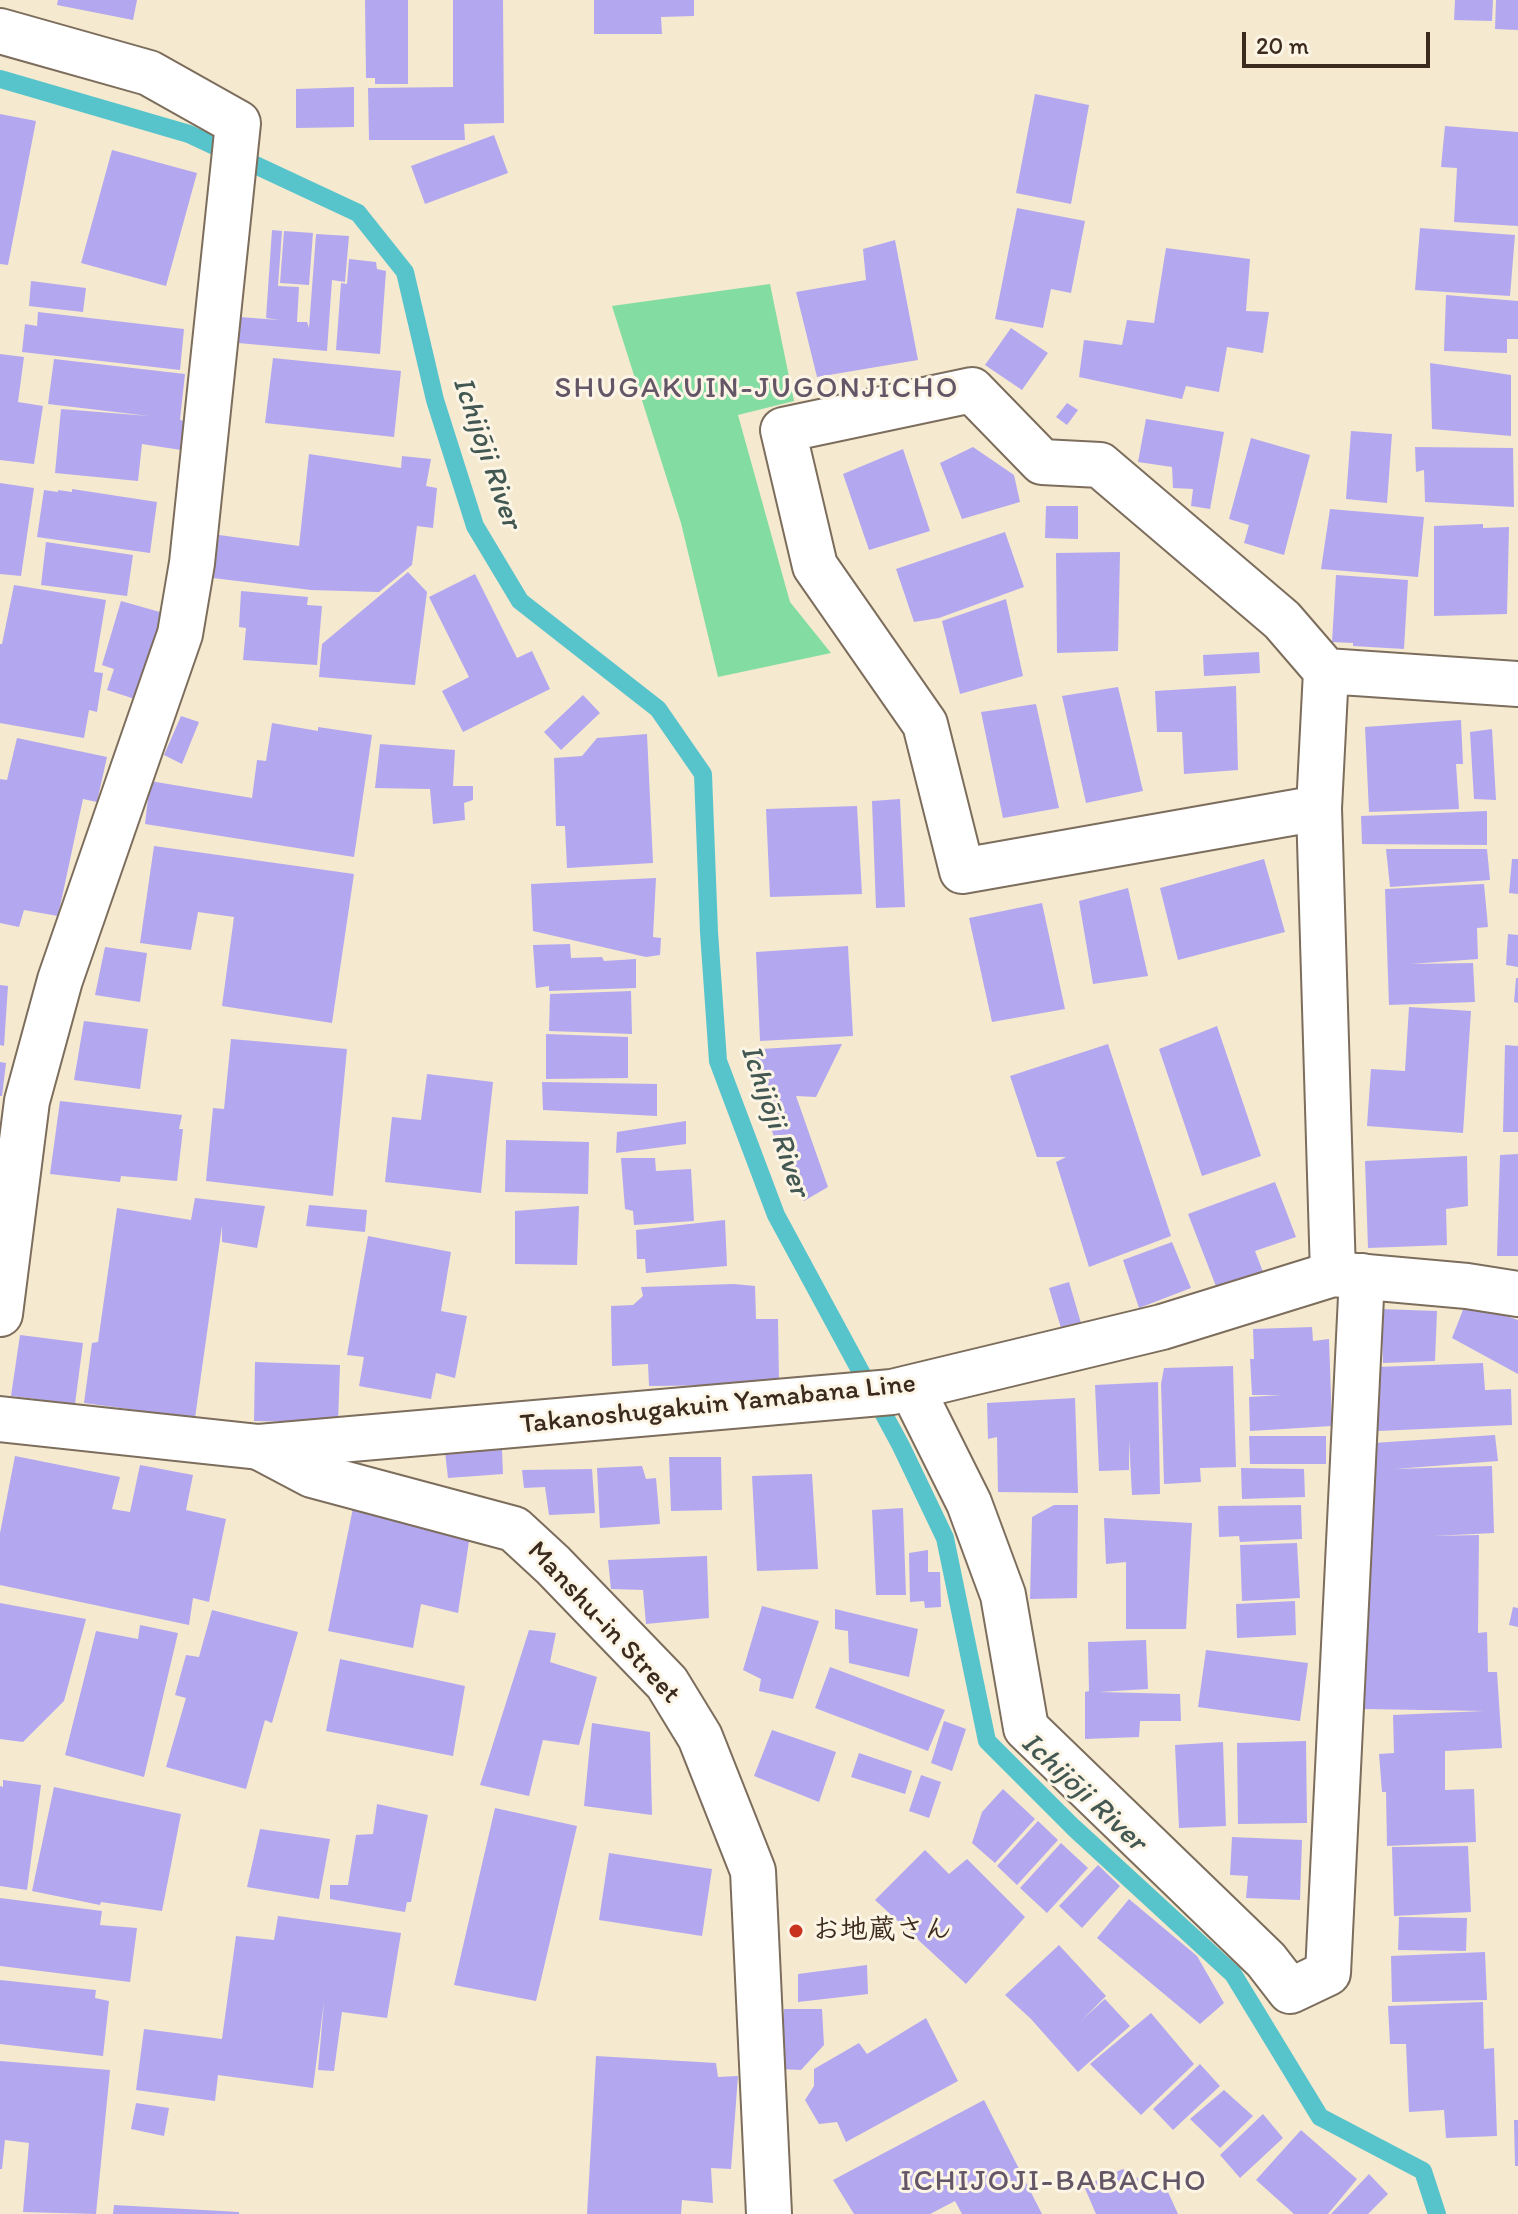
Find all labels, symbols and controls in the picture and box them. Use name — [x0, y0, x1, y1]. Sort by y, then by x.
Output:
scale bar — [1246, 16, 1434, 66]
text: 20 m — [1256, 31, 1309, 60]
district label: SHUGAKUIN-JUGONJICHO — [555, 371, 959, 407]
water label: Ichijōji River — [443, 372, 529, 534]
water label: Ichijōji River — [731, 1040, 817, 1202]
street label: Takanoshugakuin Yamabana Line — [519, 1368, 917, 1442]
street label: Manshu-in Street — [519, 1535, 687, 1711]
water label: Ichijōji River — [1013, 1726, 1153, 1860]
place label: お地蔵さん — [812, 1914, 952, 1948]
marker: お地蔵さん — [787, 1922, 805, 1940]
district label: ICHIJOJI-BABACHO — [902, 2164, 1206, 2200]

